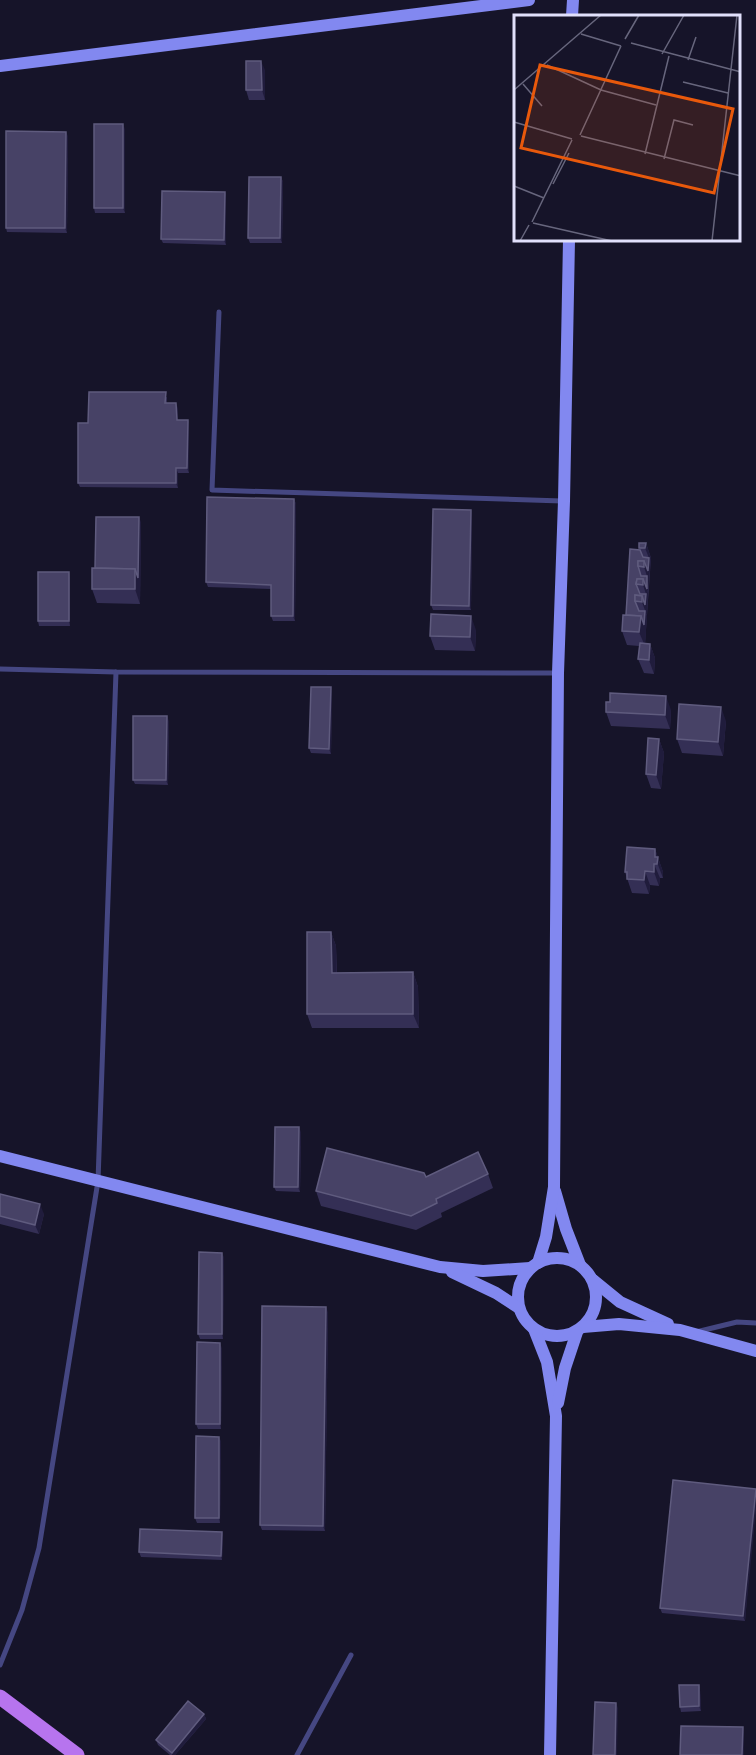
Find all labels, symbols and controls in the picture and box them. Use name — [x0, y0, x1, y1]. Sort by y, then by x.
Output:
inset map — [514, 15, 741, 242]

